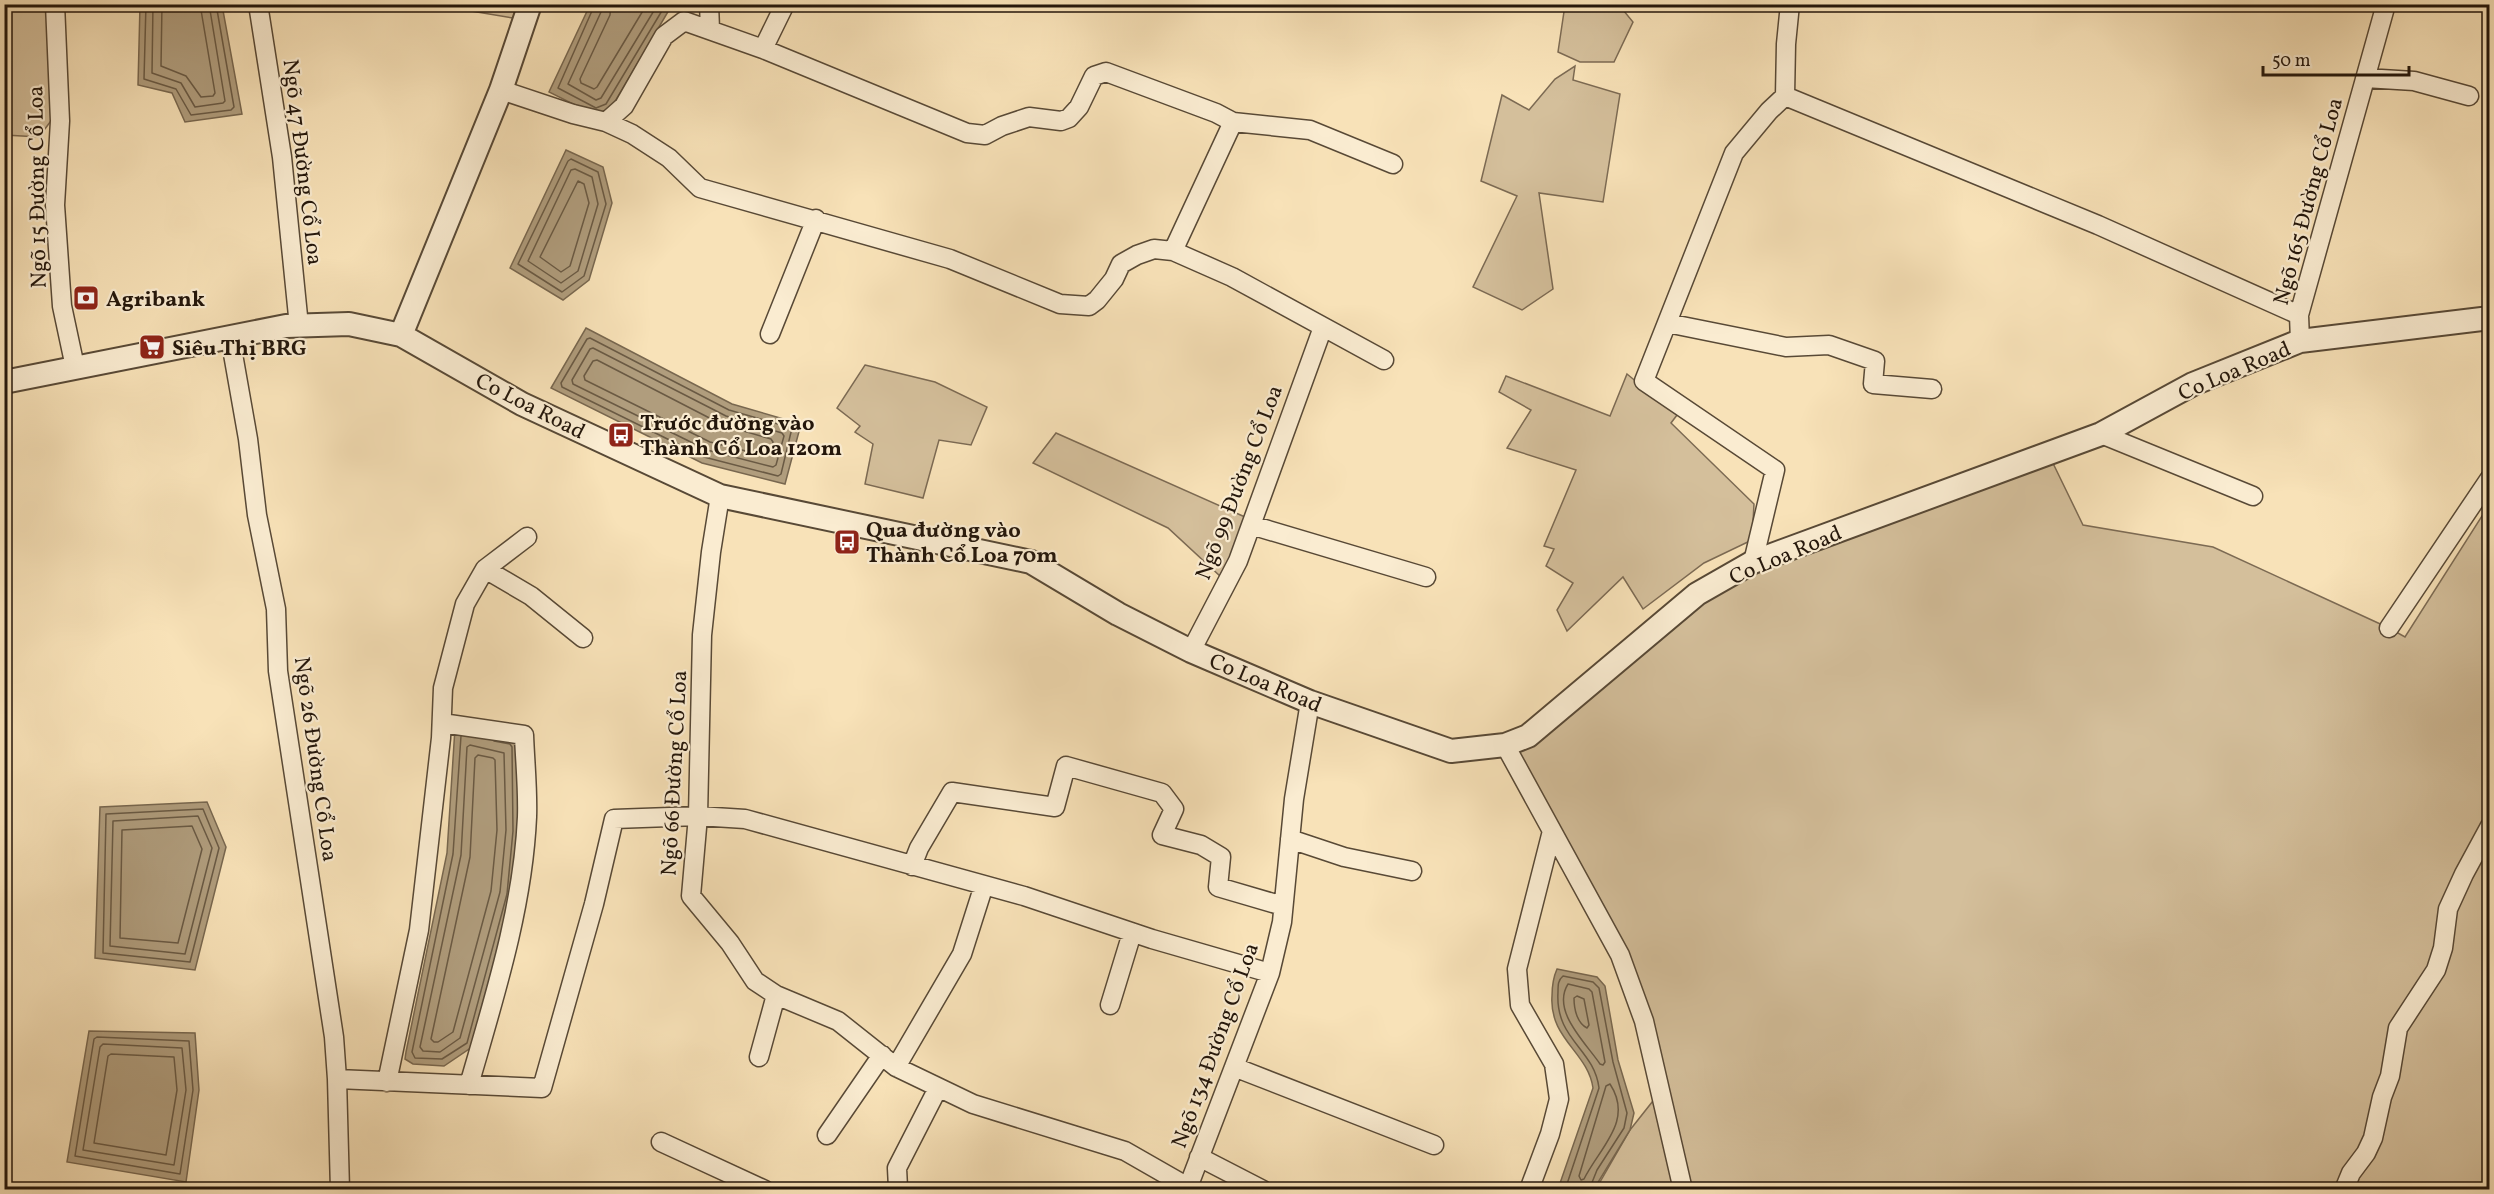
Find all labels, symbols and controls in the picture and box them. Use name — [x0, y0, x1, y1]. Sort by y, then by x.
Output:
scale bar — [2263, 39, 2408, 77]
text: 50 m — [2272, 49, 2311, 74]
street label: Ngõ 47 Đường Cổ Loa — [273, 58, 330, 267]
street label: Ngõ 15 Đường Cổ Loa — [21, 85, 56, 289]
street label: Ngõ 165 Đường Cổ Loa — [2267, 94, 2352, 309]
bank icon: Agribank — [71, 283, 101, 313]
place label: Agribank — [106, 285, 205, 316]
supermarket icon: Siêu Thị BRG — [137, 332, 167, 362]
place label: Siêu Thị BRG — [172, 334, 307, 365]
street label: Co Loa Road — [2174, 335, 2296, 410]
street label: Co Loa Road — [470, 366, 590, 448]
street label: Ngõ 99 Đường Cổ Loa — [1189, 381, 1292, 585]
place label: Trước đường vào Thành Cổ Loa 120m — [640, 409, 842, 465]
bus stop icon: Trước đường vào Thành Cổ Loa 120m — [606, 420, 636, 450]
place label: Qua đường vào Thành Cổ Loa 70m — [866, 516, 1058, 572]
street label: Co Loa Road — [1725, 519, 1847, 594]
bus stop icon: Qua đường vào Thành Cổ Loa 70m — [832, 527, 862, 557]
street label: Co Loa Road — [1204, 647, 1326, 722]
street label: Ngõ 26 Đường Cổ Loa — [285, 655, 344, 864]
street label: Ngõ 66 Đường Cổ Loa — [655, 670, 696, 877]
street label: Ngõ 134 Đường Cổ Loa — [1165, 939, 1268, 1153]

